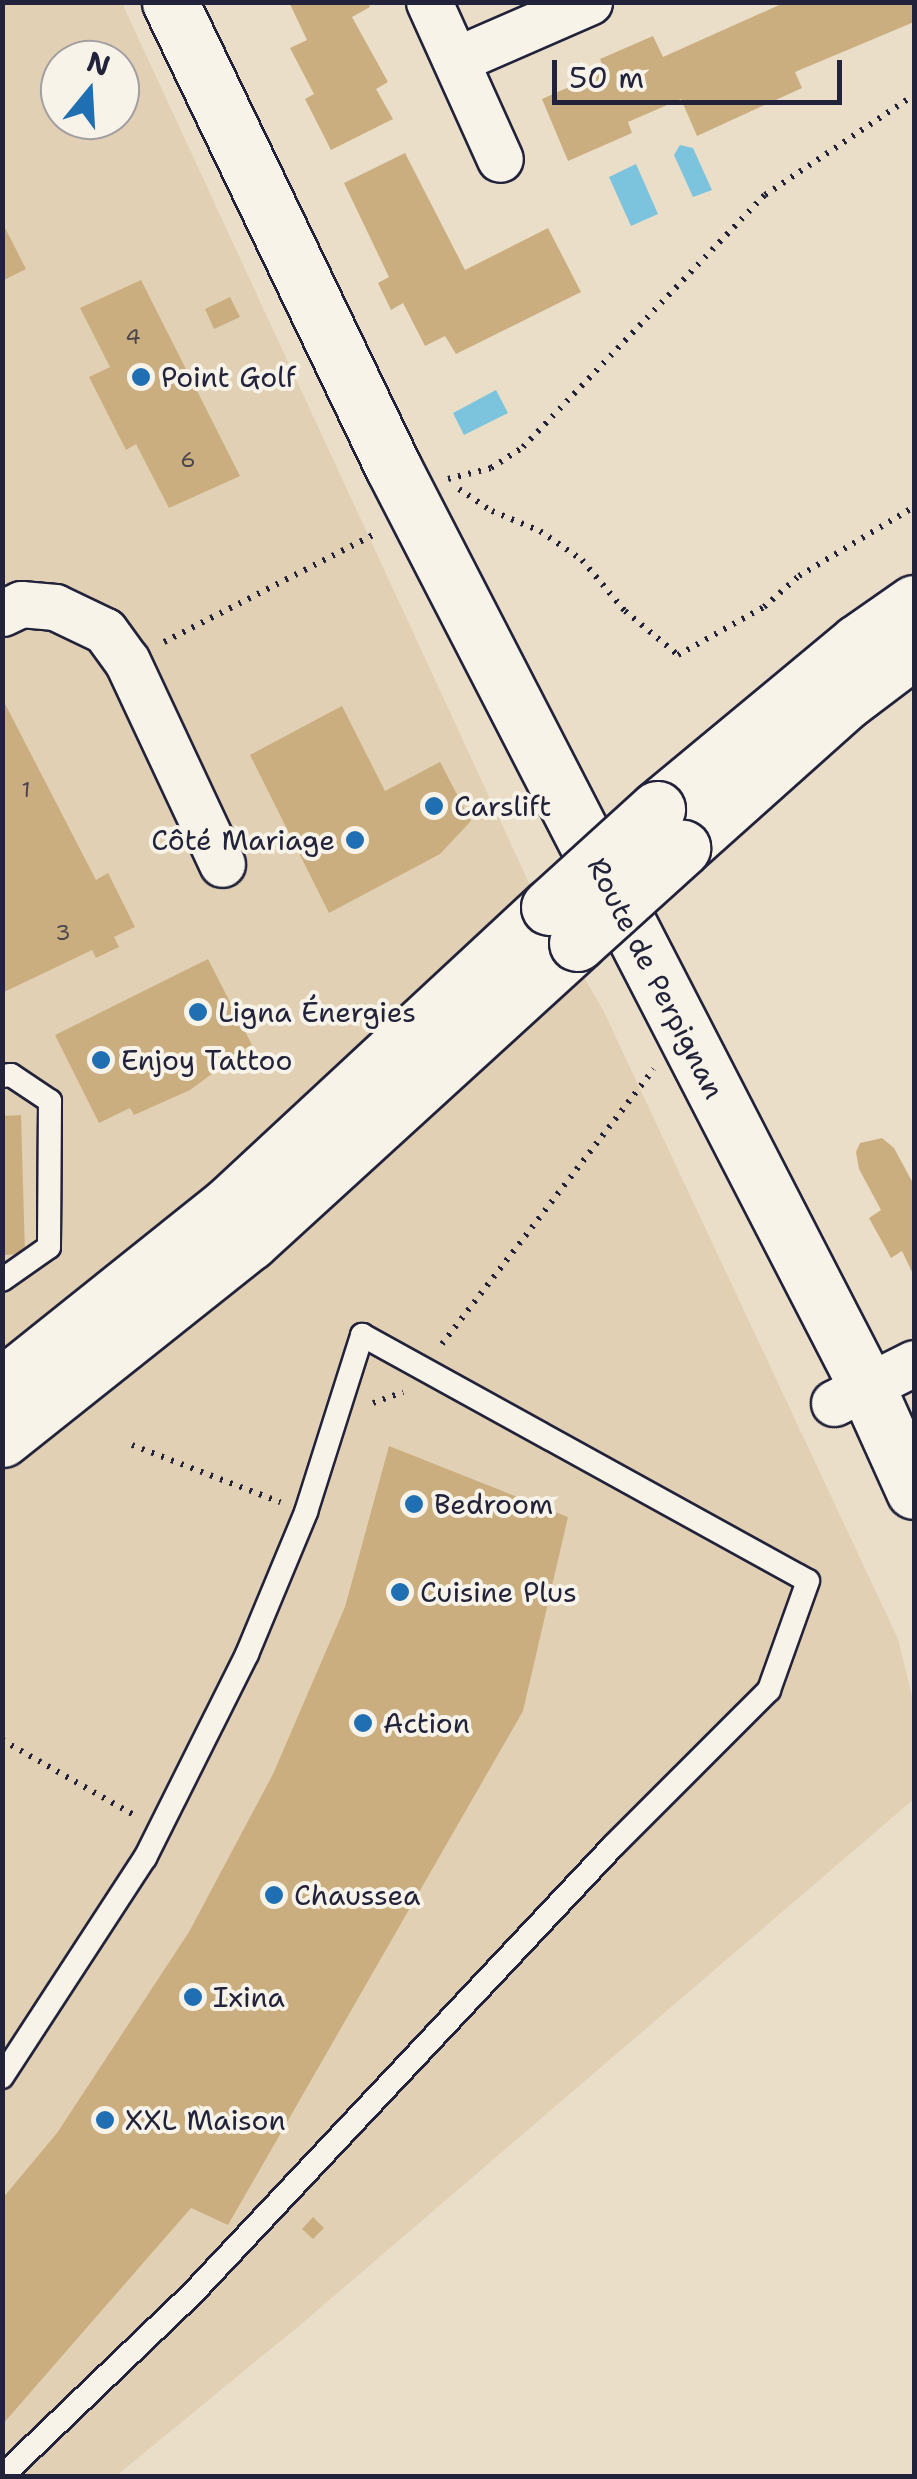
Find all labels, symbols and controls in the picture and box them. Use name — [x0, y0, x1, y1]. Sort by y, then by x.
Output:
north arrow — [40, 40, 140, 140]
scale bar — [557, 40, 847, 102]
text: N — [82, 42, 115, 85]
text: 50 m — [569, 57, 644, 98]
house number: 4 — [125, 324, 141, 350]
place label: Point Golf — [161, 360, 296, 394]
marker: Point Golf — [130, 366, 152, 388]
house number: 6 — [180, 447, 196, 473]
house number: 1 — [21, 777, 31, 803]
place label: Carslift — [454, 789, 551, 823]
marker: Carslift — [423, 795, 445, 817]
place label: Côté Mariage — [151, 823, 335, 857]
marker: Côté Mariage — [344, 829, 366, 851]
street label: Route de Perpignan — [581, 852, 731, 1104]
house number: 3 — [55, 920, 71, 946]
place label: Ligna Énergies — [218, 995, 416, 1029]
marker: Ligna Énergies — [187, 1001, 209, 1023]
place label: Enjoy Tattoo — [121, 1043, 292, 1077]
marker: Enjoy Tattoo — [90, 1049, 112, 1071]
place label: Bedroom — [434, 1487, 553, 1521]
marker: Bedroom — [403, 1493, 425, 1515]
place label: Cuisine Plus — [420, 1575, 577, 1609]
marker: Cuisine Plus — [389, 1581, 411, 1603]
place label: Action — [383, 1706, 470, 1740]
marker: Action — [352, 1712, 374, 1734]
place label: Chaussea — [294, 1878, 420, 1912]
marker: Chaussea — [263, 1884, 285, 1906]
place label: Ixina — [213, 1980, 285, 2014]
marker: Ixina — [182, 1986, 204, 2008]
place label: XXL Maison — [125, 2103, 286, 2137]
marker: XXL Maison — [94, 2109, 116, 2131]

